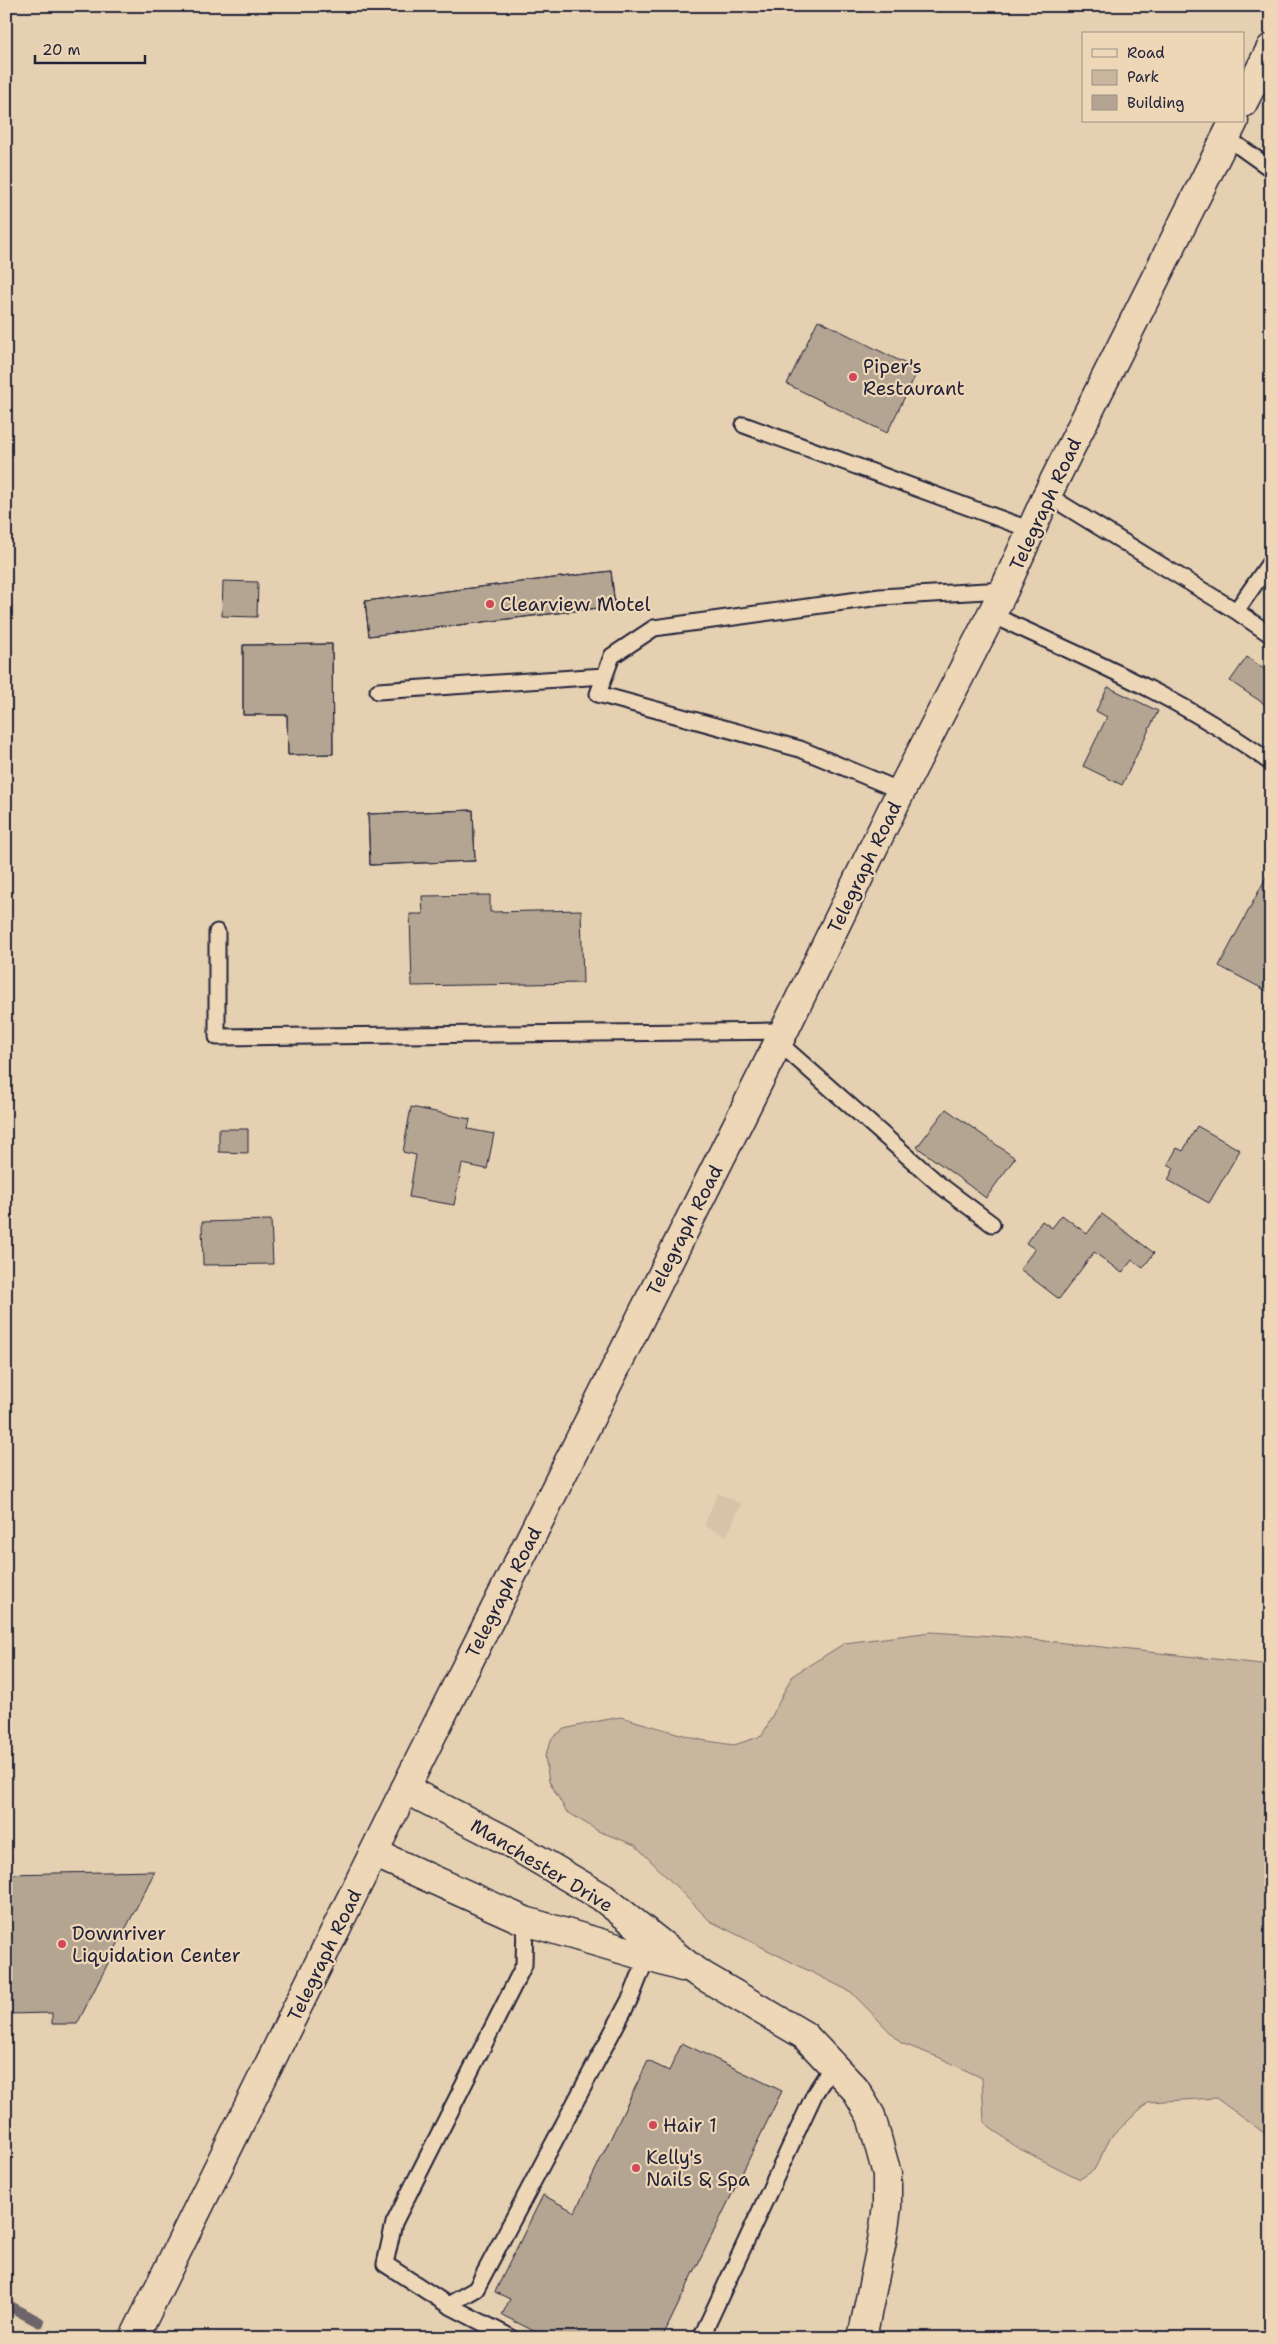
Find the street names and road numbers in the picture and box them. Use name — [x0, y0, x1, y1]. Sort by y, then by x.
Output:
street label: Telegraph Road — [1004, 434, 1087, 575]
street label: Telegraph Road — [822, 797, 907, 937]
street label: Telegraph Road — [641, 1161, 728, 1300]
street label: Telegraph Road — [460, 1523, 547, 1662]
street label: Manchester Drive — [466, 1813, 618, 1918]
street label: Telegraph Road — [282, 1885, 367, 2025]

